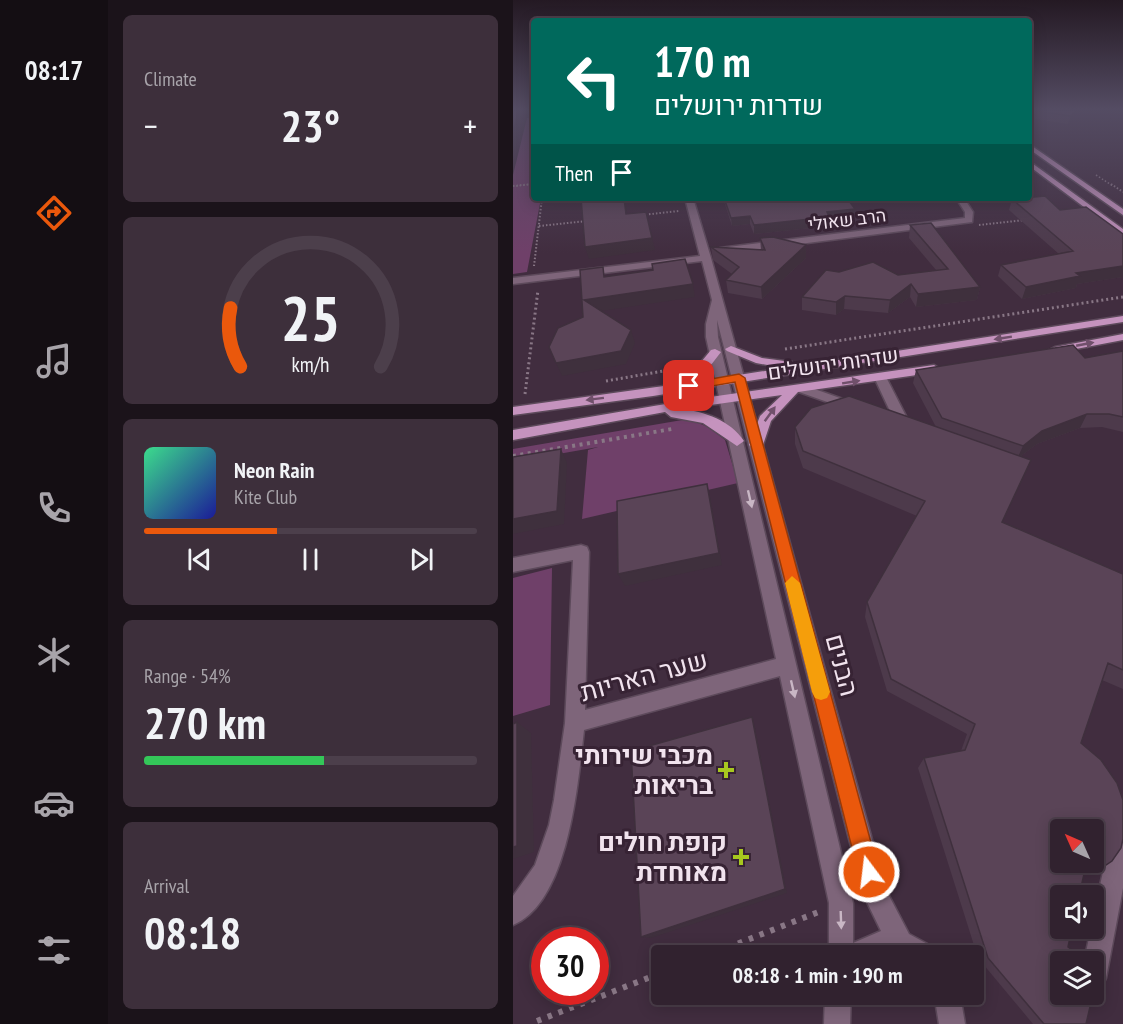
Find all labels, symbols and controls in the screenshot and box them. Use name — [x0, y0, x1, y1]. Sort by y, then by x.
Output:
text: 170 m — [654, 34, 751, 89]
icon: left — [555, 42, 633, 120]
text: 08:17 — [25, 53, 83, 87]
text: Climate — [144, 66, 197, 92]
text: שדרות ירושלים — [654, 88, 823, 122]
text: 23° — [281, 96, 340, 154]
text: − — [144, 104, 158, 147]
text: + — [463, 104, 477, 147]
icon: arrive — [605, 156, 638, 189]
text: Then — [555, 159, 593, 187]
icon: directions — [33, 192, 75, 234]
street label: הרב שאולי — [807, 203, 887, 236]
text: 25 — [281, 277, 340, 358]
one-way arrow — [993, 333, 1012, 342]
one-way arrow — [1076, 339, 1095, 348]
icon: music — [33, 340, 75, 382]
street label: שדרות ירושלים — [766, 341, 900, 386]
text: km/h — [291, 351, 330, 379]
pin — [663, 360, 714, 411]
icon: arrive — [672, 369, 705, 402]
one-way arrow — [842, 377, 861, 386]
one-way arrow — [586, 395, 605, 404]
one-way arrow — [764, 407, 776, 423]
text: Neon Rain — [234, 456, 314, 484]
text: Kite Club — [234, 484, 297, 510]
icon: phone — [33, 487, 75, 529]
one-way arrow — [746, 489, 755, 508]
icon: previous — [183, 543, 216, 576]
icon: pause — [294, 543, 327, 576]
icon: next — [405, 543, 438, 576]
street label: הבנים — [818, 630, 867, 699]
icon: climate — [33, 634, 75, 676]
street label: שער האריות — [577, 643, 711, 708]
text: Range · 54% — [144, 663, 231, 689]
one-way arrow — [788, 679, 798, 698]
text: 270 km — [144, 693, 266, 751]
place label: מכבי שירותי בריאות — [575, 738, 713, 801]
marker: מכבי שירותי בריאות — [717, 761, 735, 779]
icon: car — [33, 782, 75, 824]
north arrow — [1050, 819, 1104, 873]
map controls — [1050, 819, 1104, 1005]
place label: קופת חולים מאוחדת — [598, 825, 727, 888]
position arrow — [837, 840, 901, 904]
marker: קופת חולים מאוחדת — [732, 848, 750, 866]
text: Arrival — [144, 873, 189, 899]
button: sound — [1050, 885, 1104, 939]
text: 08:18 — [144, 903, 241, 961]
one-way arrow — [837, 911, 846, 930]
speed limit sign: 30 — [531, 927, 609, 1005]
icon: filters — [33, 929, 75, 971]
button: layers — [1050, 951, 1104, 1005]
text: 08:18 · 1 min · 190 m — [732, 961, 903, 989]

